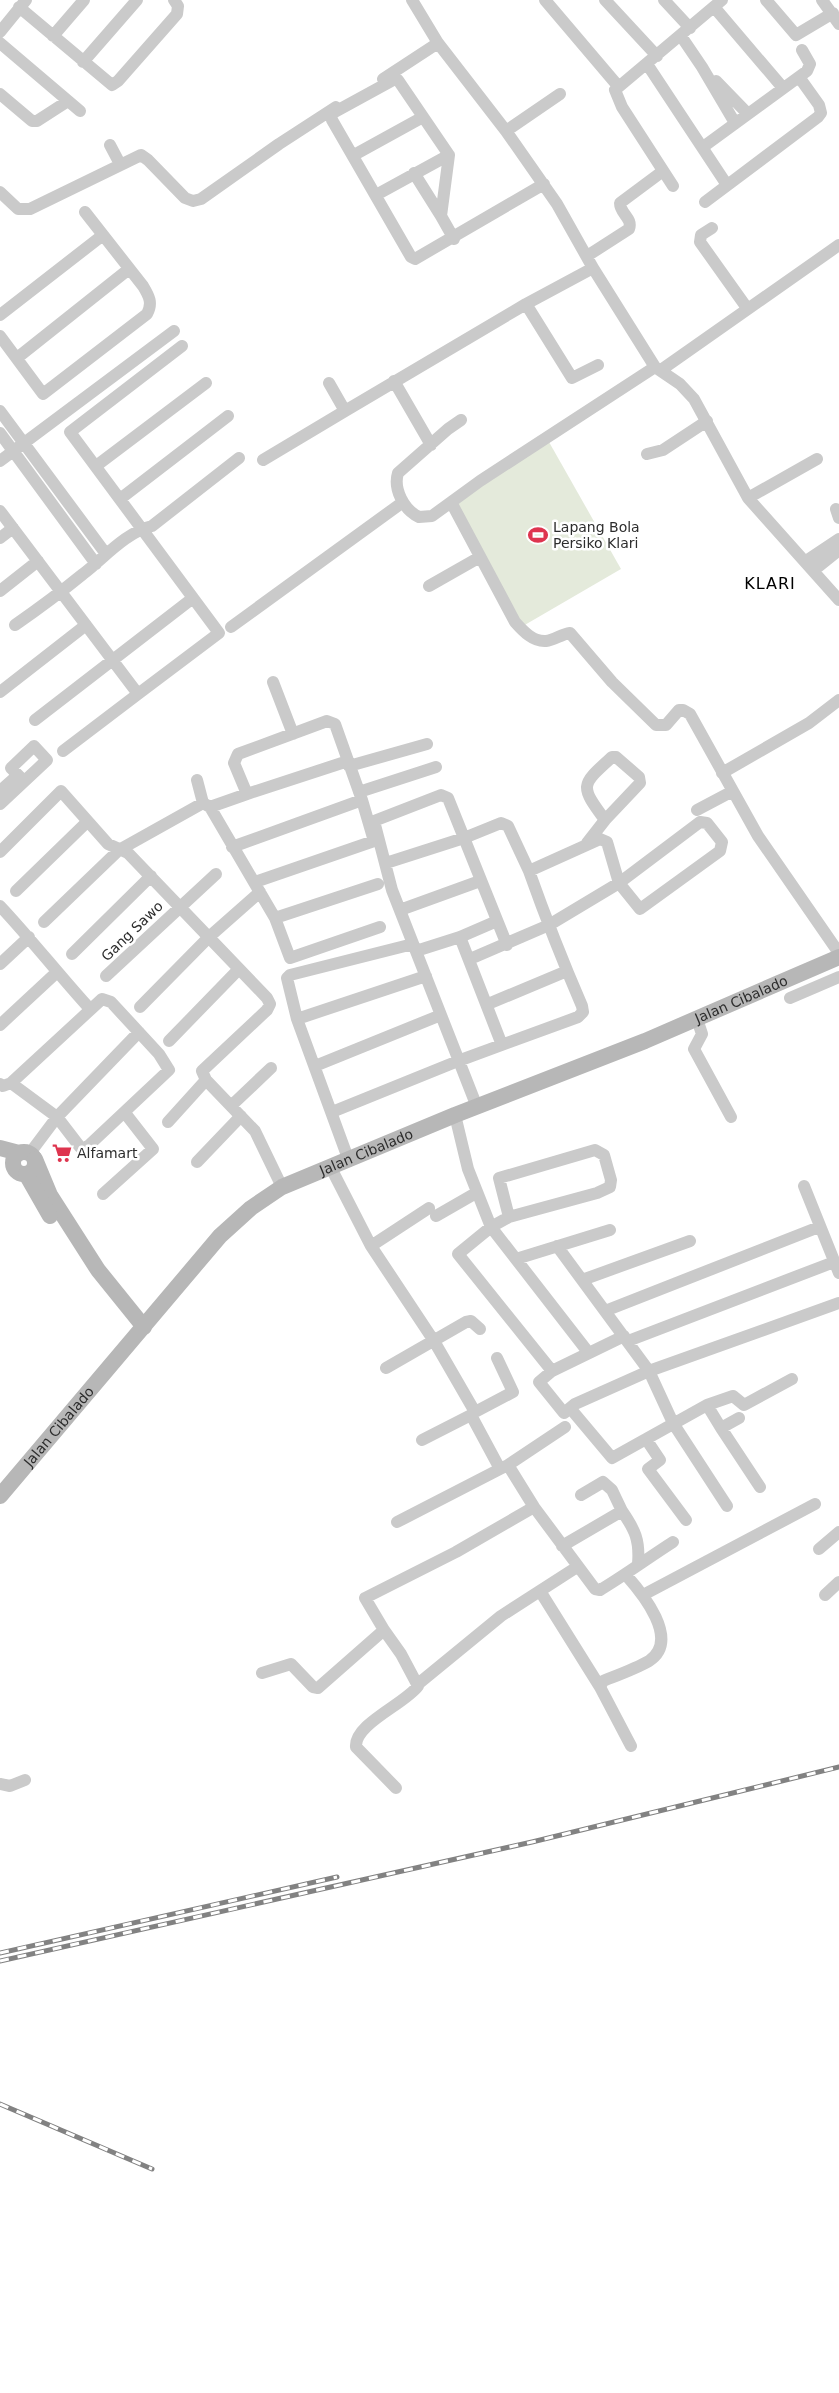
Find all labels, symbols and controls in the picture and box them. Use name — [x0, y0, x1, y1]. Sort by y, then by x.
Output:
place label: Lapang Bola Persiko Klari — [553, 519, 640, 551]
sports icon: Lapang Bola Persiko Klari — [527, 524, 549, 546]
district label: KLARI — [744, 574, 796, 593]
street label: Gang Sawo — [98, 898, 166, 964]
street label: Jalan Cibalado — [691, 972, 790, 1027]
street label: Jalan Cibalado — [316, 1125, 415, 1179]
supermarket icon: Alfamart — [51, 1142, 73, 1164]
place label: Alfamart — [77, 1145, 138, 1161]
street label: Jalan Cibalado — [20, 1383, 97, 1471]

